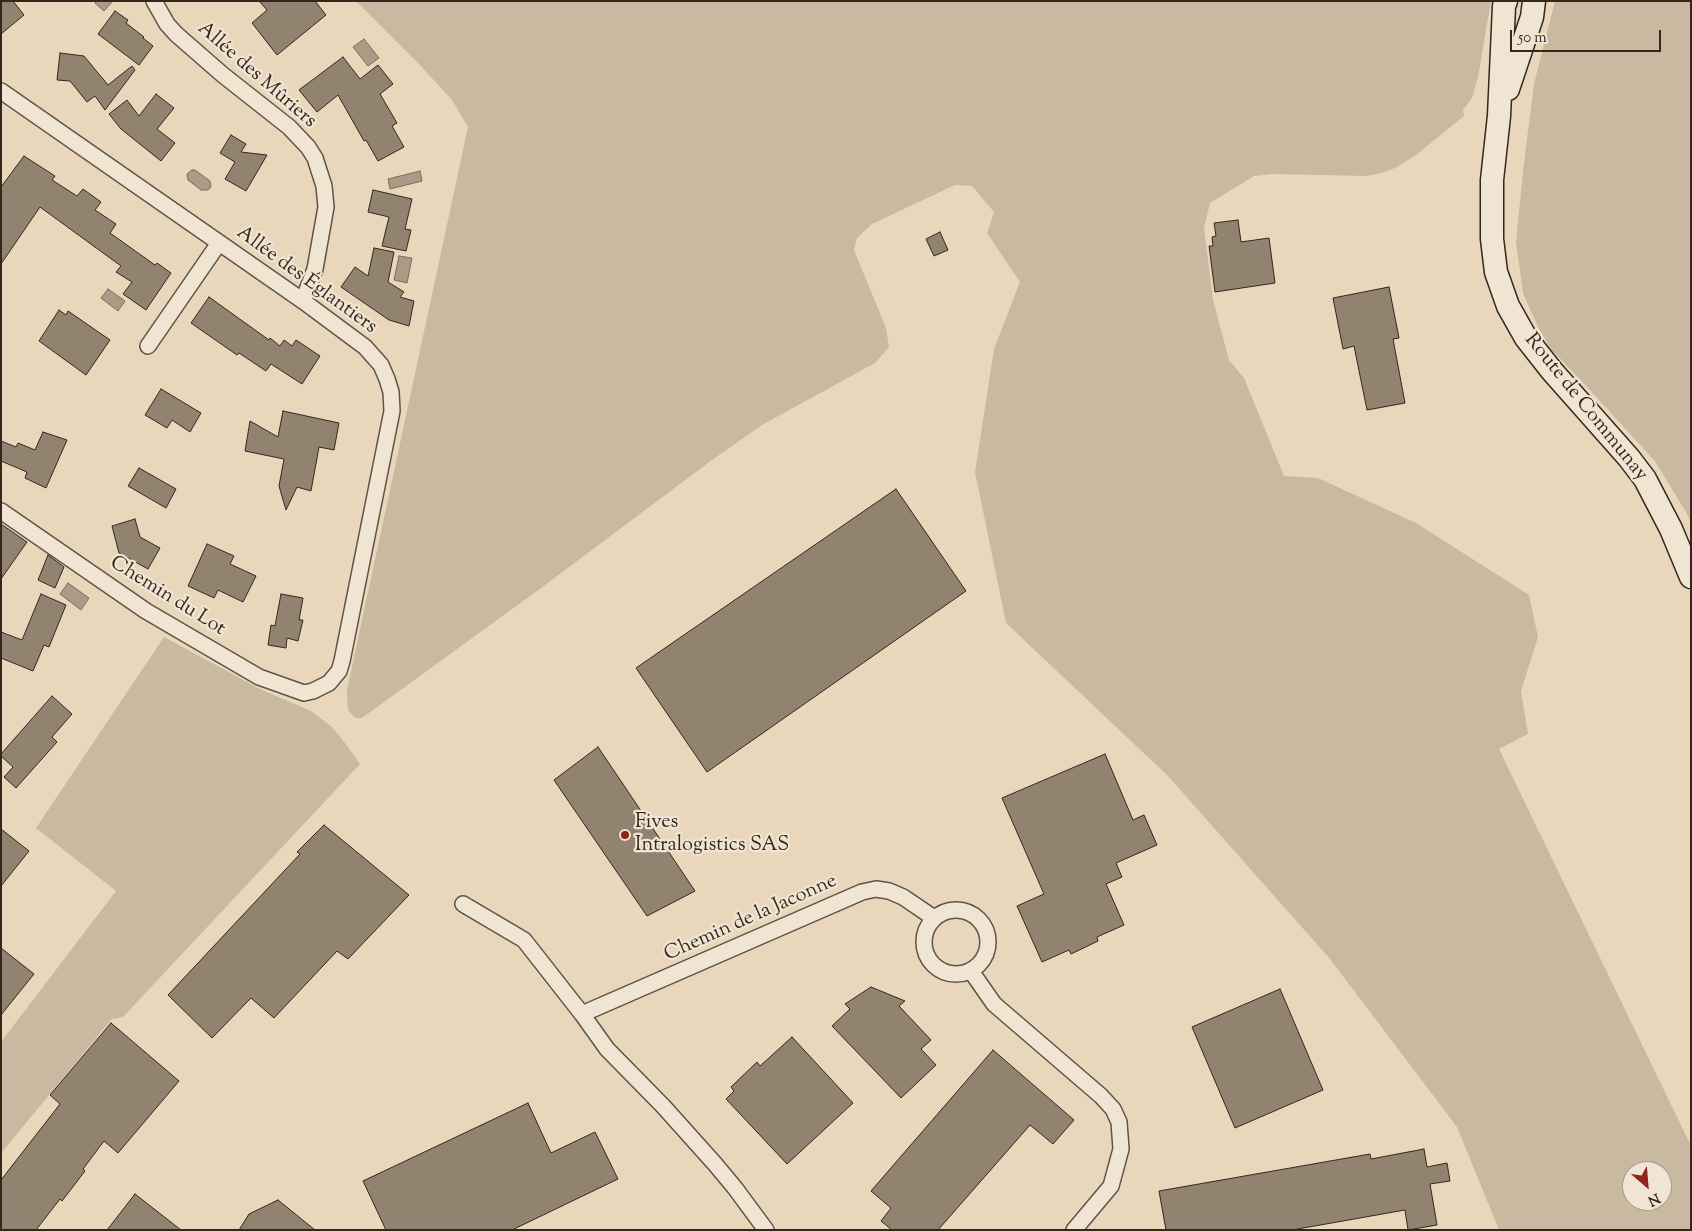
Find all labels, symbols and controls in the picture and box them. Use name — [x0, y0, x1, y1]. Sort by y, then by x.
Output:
street label: Allée des Mûriers — [192, 18, 320, 134]
scale bar — [1512, 20, 1663, 52]
text: 50 m — [1518, 28, 1547, 49]
street label: Allée des Églantiers — [231, 222, 381, 340]
street label: Route de Communay — [1518, 329, 1652, 487]
street label: Chemin du Lot — [105, 552, 229, 642]
place label: Fives Intralogistics SAS — [635, 812, 789, 859]
marker: Fives Intralogistics SAS — [619, 829, 631, 841]
street label: Chemin de la Jaconne — [661, 870, 841, 968]
north arrow — [1622, 1161, 1672, 1211]
text: N — [1644, 1187, 1663, 1210]

